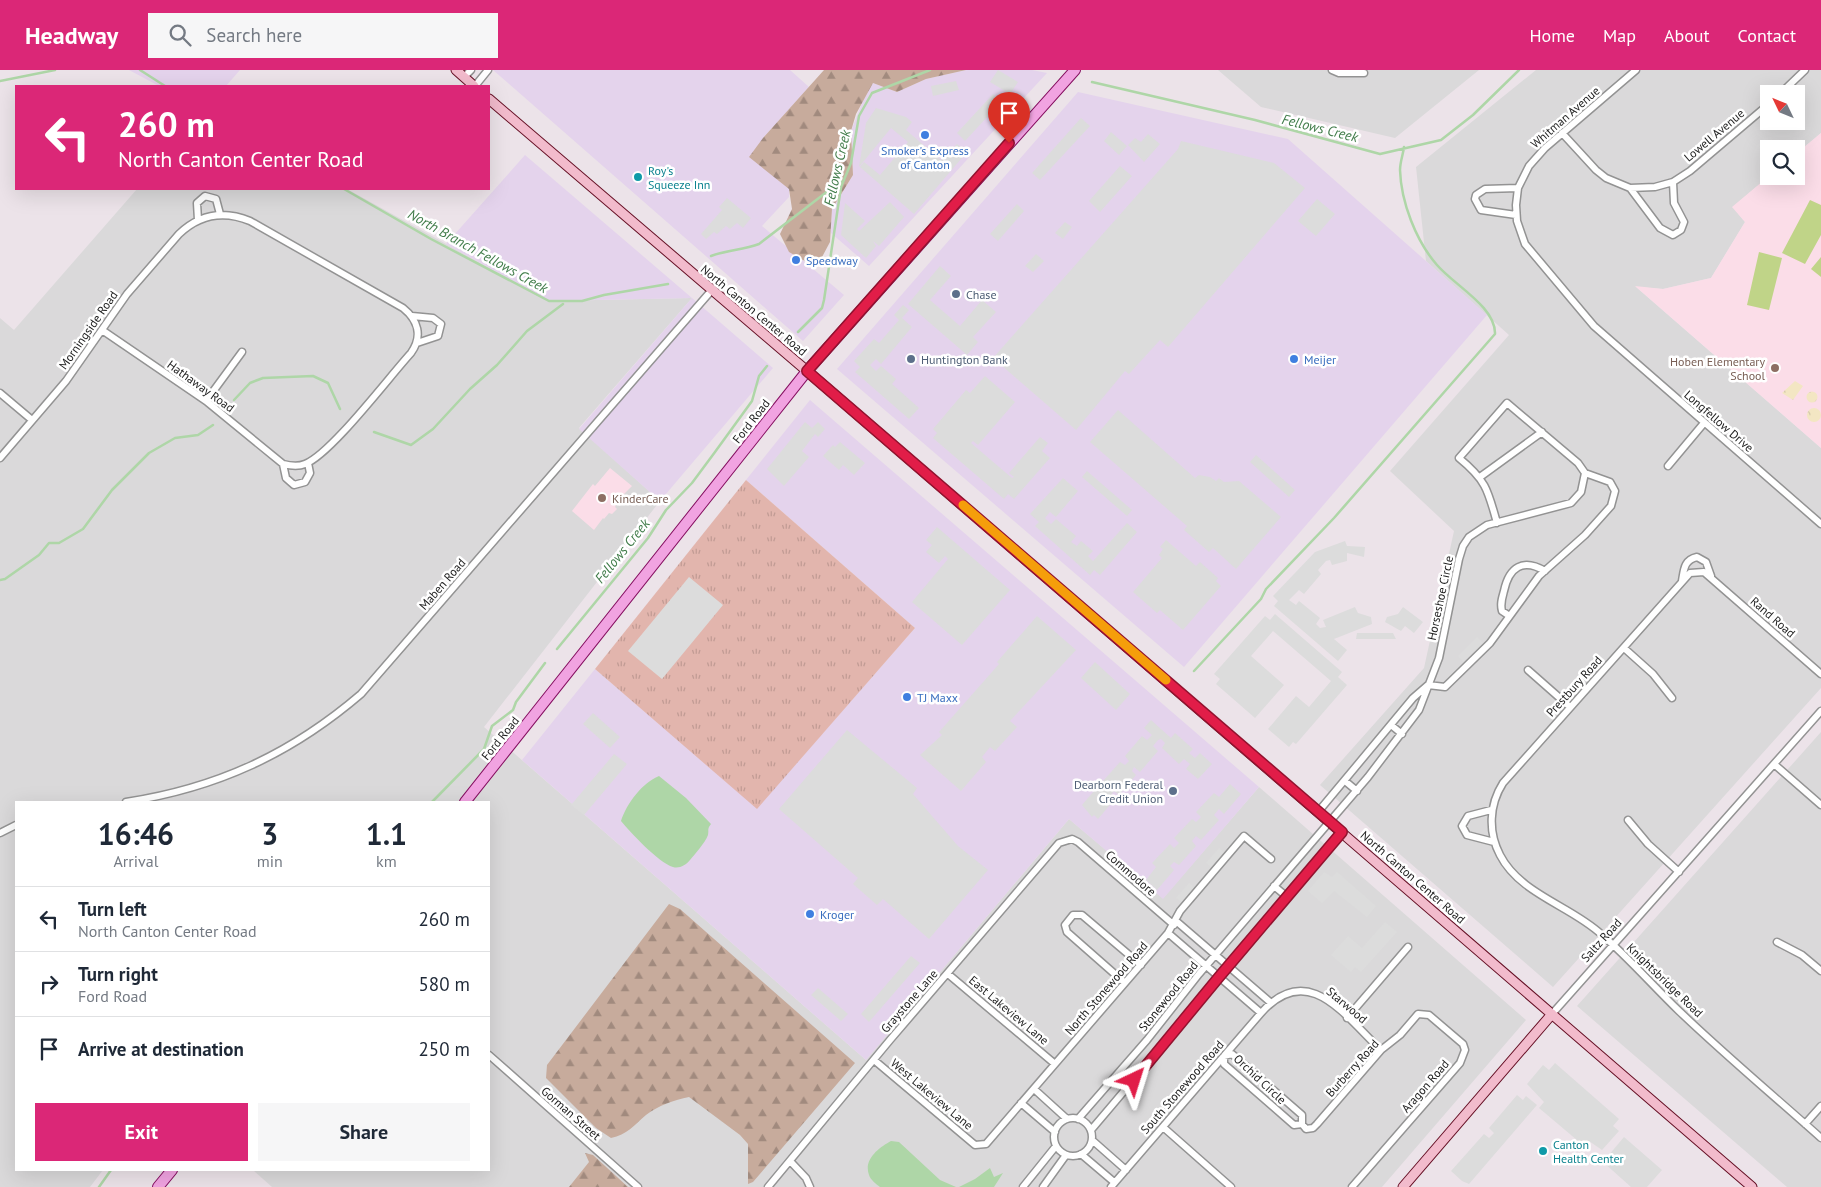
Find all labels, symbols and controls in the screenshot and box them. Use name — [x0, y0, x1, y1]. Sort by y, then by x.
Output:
search box — [148, 13, 498, 58]
text: Headway — [25, 20, 118, 51]
icon: search — [166, 21, 194, 49]
text: Search here — [206, 23, 302, 47]
text: Home — [1529, 24, 1575, 47]
text: Map — [1603, 24, 1636, 47]
text: About — [1664, 24, 1710, 47]
text: Contact — [1738, 24, 1796, 47]
street label: Whitman Avenue — [1527, 83, 1603, 151]
north arrow — [1760, 85, 1805, 130]
map controls — [1760, 85, 1805, 185]
pin — [988, 92, 1030, 143]
icon: arrive — [995, 99, 1023, 127]
text: 260 m — [118, 101, 215, 147]
icon: left — [35, 105, 100, 170]
street label: Lowell Avenue — [1681, 106, 1747, 164]
water label: Fellows Creek — [1280, 110, 1361, 146]
water label: Fellows Creek — [819, 127, 855, 208]
marker: Smoker's Express of Canton — [919, 129, 931, 141]
button: search — [1760, 140, 1805, 185]
place label: Smoker's Express of Canton — [881, 143, 969, 172]
text: North Canton Center Road — [118, 145, 363, 173]
place label: Roy's Squeeze Inn — [648, 163, 710, 192]
marker: Roy's Squeeze Inn — [632, 171, 644, 183]
water label: North Branch Fellows Creek — [405, 205, 552, 297]
place label: Speedway — [806, 253, 858, 268]
marker: Speedway — [790, 254, 802, 266]
street label: North Canton Center Road — [698, 261, 810, 359]
place label: Chase — [966, 287, 997, 302]
street label: Morningside Road — [55, 288, 121, 372]
marker: Chase — [950, 288, 962, 300]
place label: Huntington Bank — [921, 352, 1008, 367]
place label: Meijer — [1304, 352, 1336, 367]
marker: Huntington Bank — [905, 353, 917, 365]
marker: Meijer — [1288, 353, 1300, 365]
place label: Hoben Elementary School — [1670, 354, 1765, 383]
street label: Hathaway Road — [165, 357, 237, 415]
marker: Hoben Elementary School — [1769, 362, 1781, 374]
street label: Longfellow Drive — [1681, 387, 1757, 455]
street label: Ford Road — [729, 396, 773, 446]
place label: KinderCare — [612, 491, 669, 506]
marker: KinderCare — [596, 492, 608, 504]
water label: Fellows Creek — [591, 515, 654, 587]
street label: Horseshoe Circle — [1424, 554, 1456, 642]
street label: Maben Road — [416, 555, 468, 613]
street label: Rand Road — [1747, 593, 1799, 641]
street label: Prestbury Road — [1543, 653, 1605, 719]
place label: TJ Maxx — [917, 690, 958, 705]
marker: TJ Maxx — [901, 691, 913, 703]
street label: Ford Road — [478, 713, 522, 763]
place label: Dearborn Federal Credit Union — [1074, 777, 1163, 806]
marker: Dearborn Federal Credit Union — [1167, 785, 1179, 797]
text: 16:46 — [98, 814, 174, 853]
text: 3 — [261, 814, 278, 853]
text: 1.1 — [366, 814, 407, 853]
street label: North Canton Center Road — [1358, 827, 1468, 927]
street label: Commodore — [1103, 847, 1159, 899]
text: Arrival — [113, 851, 158, 871]
text: min — [257, 851, 283, 871]
text: km — [376, 851, 397, 871]
text: Turn left — [78, 897, 147, 921]
icon: left — [35, 905, 63, 933]
text: 260 m — [418, 907, 470, 931]
place label: Kroger — [820, 907, 854, 922]
marker: Kroger — [804, 908, 816, 920]
street label: Saltz Road — [1578, 915, 1624, 965]
text: North Canton Center Road — [78, 921, 257, 941]
street label: North Stonewood Road — [1061, 938, 1151, 1038]
street label: Knightsbridge Road — [1624, 940, 1706, 1020]
street label: Stonewood Road — [1135, 958, 1201, 1034]
text: Turn right — [78, 962, 158, 986]
street label: Graystone Lane — [877, 966, 941, 1036]
icon: right — [35, 970, 63, 998]
text: 580 m — [418, 972, 470, 996]
street label: East Lakeview Lane — [966, 972, 1052, 1048]
street label: Starwood — [1324, 984, 1370, 1026]
text: Ford Road — [78, 986, 147, 1006]
icon: arrive — [35, 1035, 63, 1063]
street label: Burberry Road — [1322, 1036, 1382, 1100]
text: Arrive at destination — [78, 1037, 244, 1061]
text: 250 m — [418, 1037, 470, 1061]
street label: South Stonewood Road — [1137, 1037, 1227, 1137]
street label: Orchid Circle — [1231, 1051, 1289, 1107]
position arrow — [1107, 1053, 1159, 1105]
street label: West Lakeview Lane — [888, 1055, 976, 1133]
street label: Aragon Road — [1398, 1057, 1452, 1115]
street label: Gorman Street — [538, 1083, 604, 1143]
button: Exit — [35, 1103, 248, 1161]
button: Share — [258, 1103, 470, 1161]
place label: Canton Health Center — [1553, 1137, 1624, 1166]
marker: Canton Health Center — [1537, 1145, 1549, 1157]

